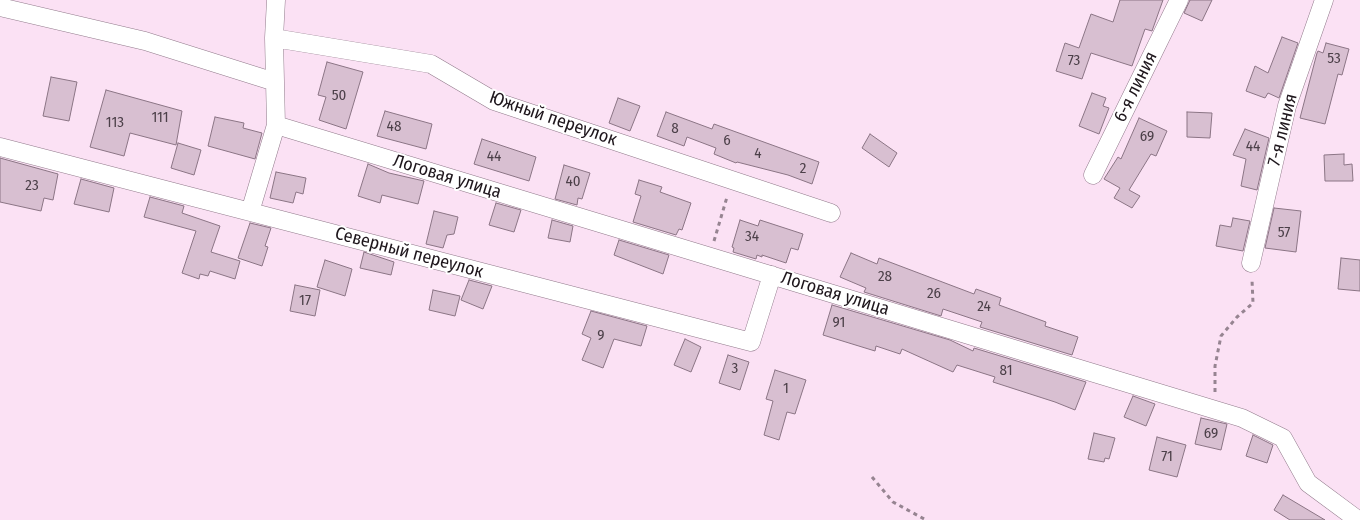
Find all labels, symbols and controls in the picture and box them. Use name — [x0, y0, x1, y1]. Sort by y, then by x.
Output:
street label: 6-я линия — [1110, 48, 1162, 126]
house number: 53 — [1327, 50, 1341, 68]
house number: 73 — [1068, 52, 1080, 70]
house number: 50 — [332, 87, 346, 105]
street label: Южный переулок — [486, 87, 620, 151]
street label: 7-я линия — [1264, 92, 1302, 168]
house number: 111 — [151, 109, 169, 127]
house number: 113 — [106, 114, 124, 132]
house number: 48 — [387, 118, 401, 136]
house number: 8 — [671, 120, 679, 138]
house number: 69 — [1140, 128, 1154, 146]
house number: 6 — [723, 132, 731, 150]
house number: 44 — [1246, 138, 1260, 156]
house number: 4 — [754, 145, 762, 163]
house number: 44 — [487, 148, 501, 166]
street label: Логовая улица — [390, 150, 504, 204]
house number: 2 — [800, 160, 806, 178]
house number: 40 — [565, 173, 581, 191]
house number: 23 — [25, 177, 39, 195]
street label: Северный переулок — [333, 223, 485, 283]
house number: 57 — [1278, 224, 1290, 242]
house number: 34 — [745, 228, 759, 246]
street label: Логовая улица — [778, 267, 892, 321]
house number: 28 — [878, 268, 892, 286]
house number: 26 — [927, 285, 941, 303]
house number: 17 — [299, 292, 311, 310]
house number: 24 — [977, 298, 991, 316]
house number: 91 — [833, 314, 845, 332]
house number: 9 — [597, 327, 605, 345]
house number: 3 — [732, 360, 738, 378]
house number: 81 — [1000, 362, 1012, 380]
house number: 1 — [783, 380, 789, 398]
house number: 69 — [1204, 425, 1218, 443]
house number: 71 — [1161, 448, 1173, 466]

